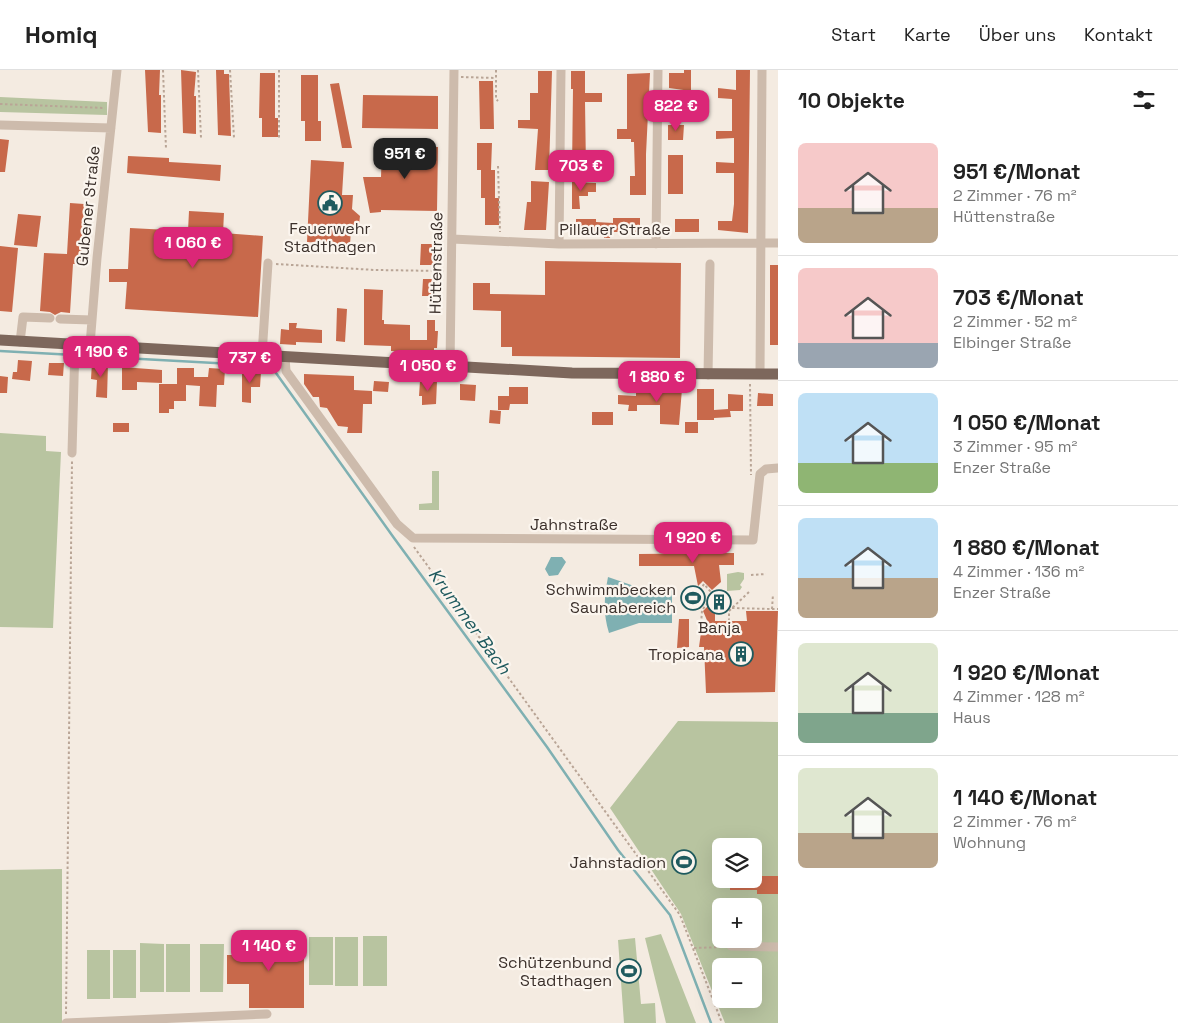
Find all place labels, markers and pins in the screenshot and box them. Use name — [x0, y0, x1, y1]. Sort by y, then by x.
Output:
pin: 822 € — [641, 90, 711, 132]
pin: 951 € — [370, 138, 440, 180]
pin: 703 € — [546, 150, 616, 192]
public building icon: Feuerwehr Stadthagen — [317, 190, 343, 216]
place label: Feuerwehr Stadthagen — [284, 218, 376, 257]
pin: 1 060 € — [147, 226, 239, 269]
pin: 1 190 € — [55, 336, 147, 378]
pin: 737 € — [215, 342, 285, 384]
pin: 1 050 € — [382, 350, 474, 392]
pin: 1 880 € — [611, 360, 703, 403]
pin: 1 920 € — [647, 522, 739, 564]
place label: Schwimmbecken Saunabereich — [546, 579, 676, 618]
sports icon: Schwimmbecken Saunabereich — [680, 585, 706, 611]
building icon: Banja — [706, 589, 732, 615]
place label: Banja — [698, 617, 740, 638]
building icon: Tropicana — [728, 641, 754, 667]
place label: Tropicana — [648, 644, 724, 665]
sports icon: Jahnstadion — [671, 849, 697, 875]
place label: Jahnstadion — [570, 852, 666, 873]
pin: 1 140 € — [223, 930, 315, 972]
place label: Schützenbund Stadthagen — [498, 952, 612, 991]
sports icon: Schützenbund Stadthagen — [616, 958, 642, 984]

